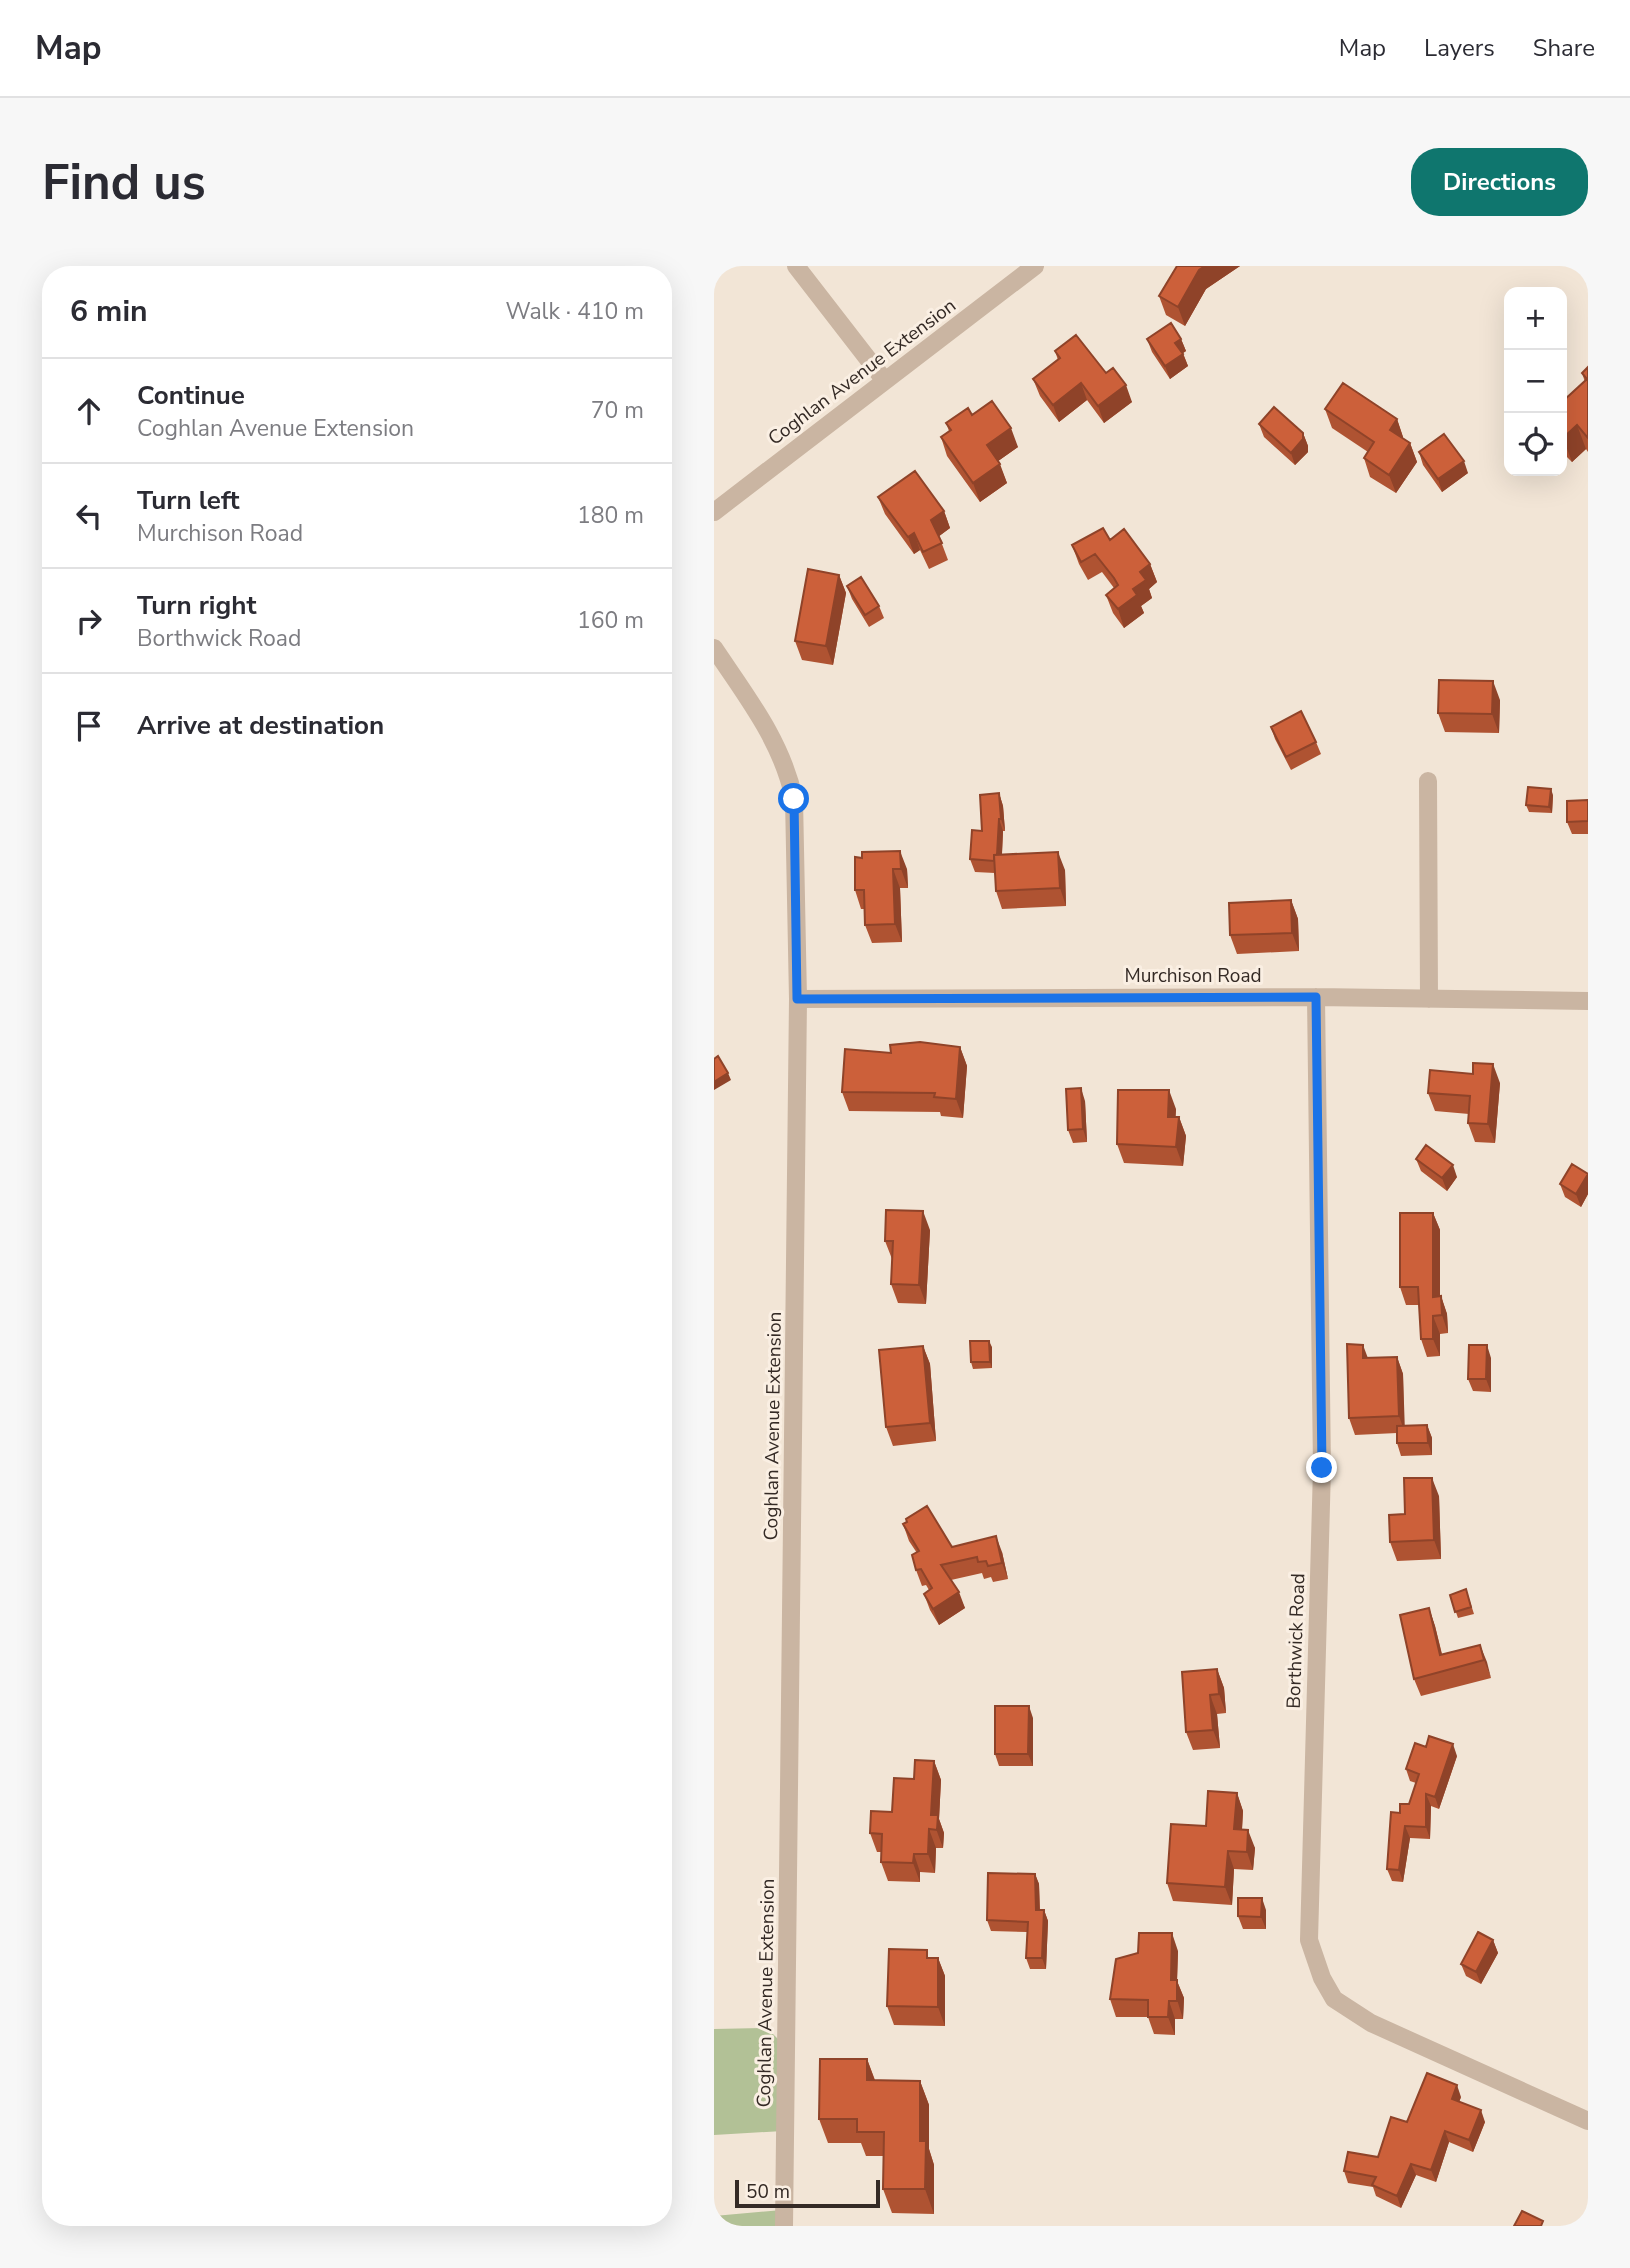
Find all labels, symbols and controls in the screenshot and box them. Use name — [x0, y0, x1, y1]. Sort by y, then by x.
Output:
text: Map — [35, 26, 102, 71]
text: Map — [1339, 32, 1386, 64]
text: Layers — [1424, 32, 1495, 64]
text: Share — [1533, 32, 1595, 64]
button: Directions — [1411, 148, 1588, 216]
text: Find us — [42, 149, 206, 216]
map controls — [1504, 287, 1567, 476]
button: + — [1504, 287, 1567, 350]
text: 6 min — [70, 291, 148, 332]
street label: Coghlan Avenue Extension — [763, 293, 961, 451]
text: Walk · 410 m — [505, 296, 644, 327]
button: − — [1504, 350, 1567, 413]
text: Continue — [137, 378, 245, 413]
icon: ahead — [70, 392, 108, 430]
text: 70 m — [591, 395, 644, 426]
text: Coghlan Avenue Extension — [137, 413, 414, 444]
button: locate — [1504, 413, 1567, 476]
text: Turn left — [137, 483, 240, 518]
icon: left — [70, 497, 108, 535]
text: 180 m — [577, 500, 644, 531]
text: Murchison Road — [137, 518, 303, 549]
text: Turn right — [137, 588, 256, 623]
icon: right — [70, 602, 108, 640]
text: 160 m — [577, 605, 644, 636]
text: Borthwick Road — [137, 623, 301, 654]
icon: arrive — [70, 707, 108, 745]
text: Arrive at destination — [137, 708, 384, 743]
route start — [778, 783, 809, 814]
street label: Murchison Road — [1124, 963, 1262, 989]
street label: Coghlan Avenue Extension — [758, 1311, 788, 1541]
route end — [1306, 1452, 1337, 1483]
street label: Borthwick Road — [1281, 1573, 1311, 1709]
street label: Coghlan Avenue Extension — [751, 1878, 781, 2108]
scale bar — [735, 2177, 880, 2209]
text: 50 m — [746, 2179, 790, 2205]

